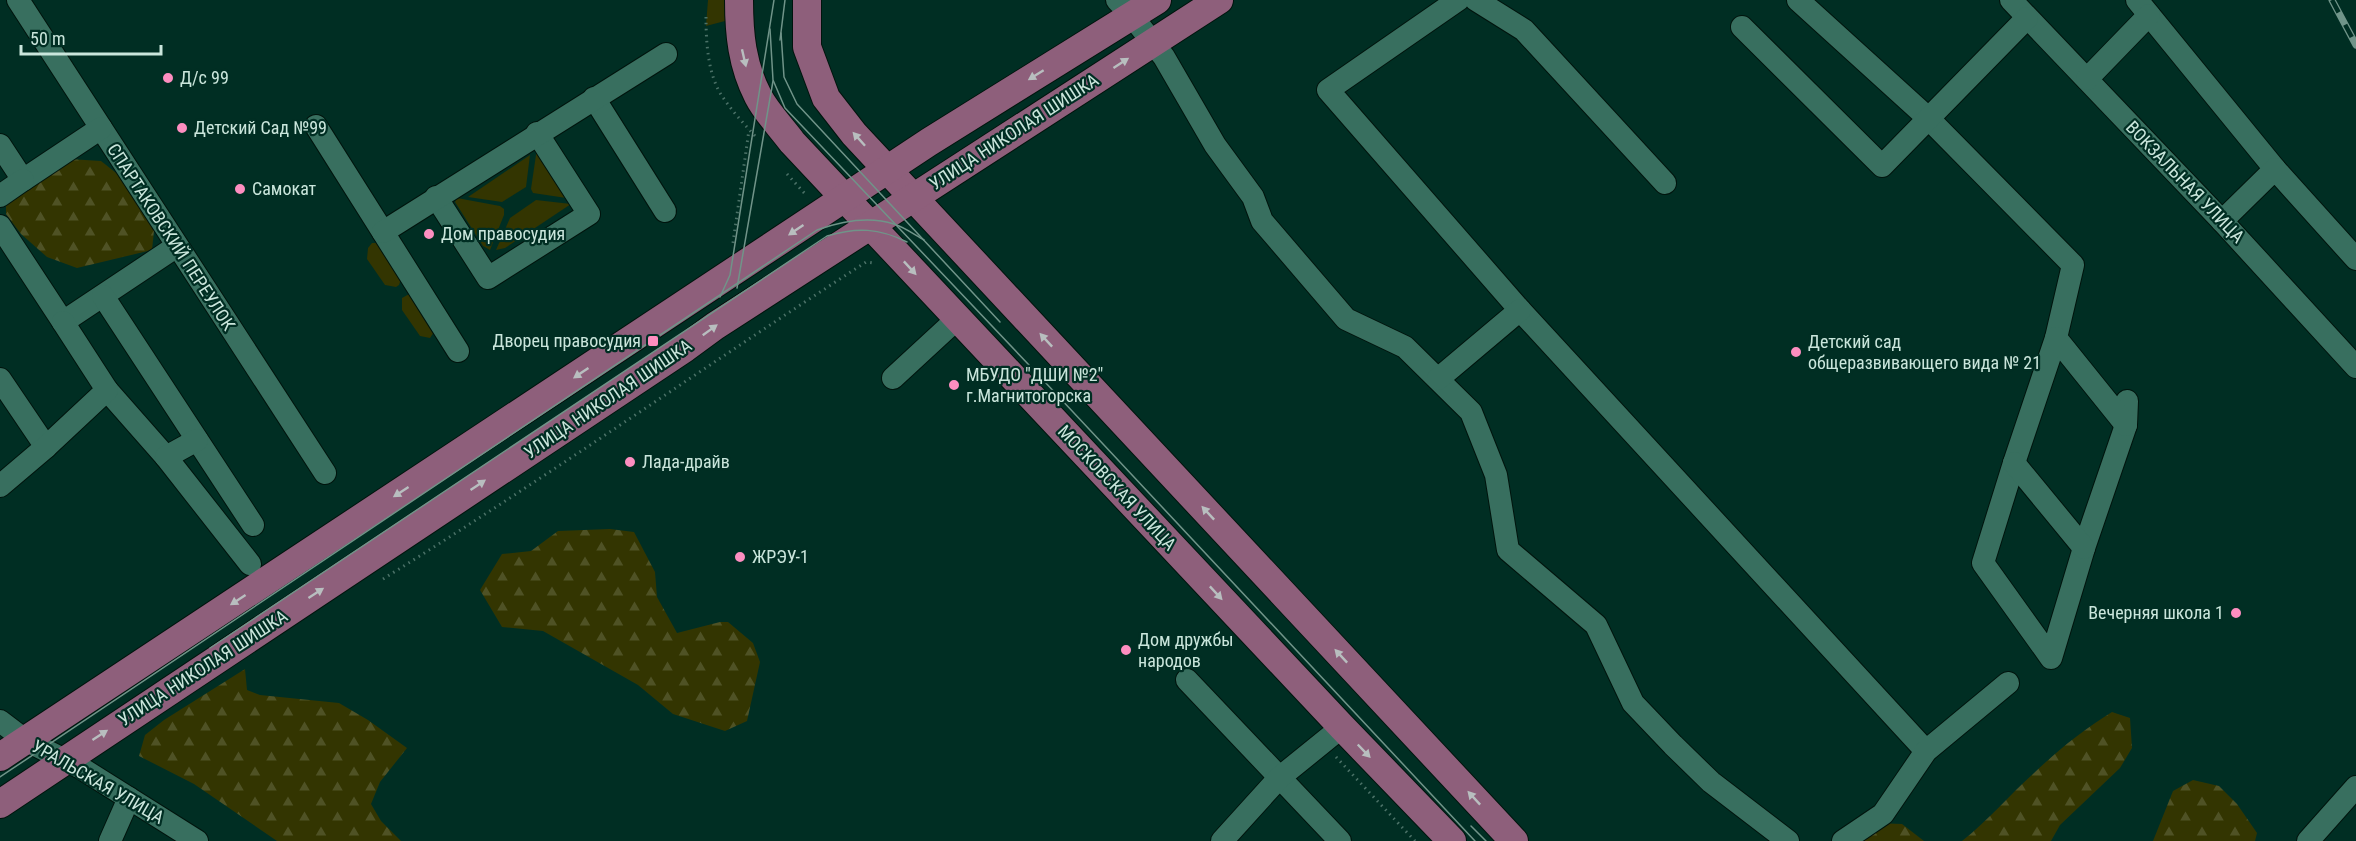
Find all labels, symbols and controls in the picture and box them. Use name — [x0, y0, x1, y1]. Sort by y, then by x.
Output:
scale bar — [21, 18, 160, 56]
text: 50 m — [30, 28, 65, 49]
one-way arrow — [740, 49, 749, 68]
one-way arrow — [1113, 58, 1129, 69]
place label: Д/с 99 — [180, 67, 229, 88]
street label: УЛИЦА НИКОЛАЯ ШИШКА — [925, 69, 1103, 194]
one-way arrow — [1028, 70, 1044, 81]
marker: Д/с 99 — [161, 71, 175, 85]
street label: ВОКЗАЛЬНАЯ УЛИЦА — [2122, 116, 2249, 247]
place label: Детский Сад №99 — [194, 117, 327, 138]
marker: Детский Сад №99 — [175, 121, 189, 135]
one-way arrow — [852, 131, 866, 146]
street label: СПАРТАКОВСКИЙ ПЕРЕУЛОК — [103, 139, 240, 334]
place label: Самокат — [252, 178, 317, 199]
marker: Самокат — [233, 182, 247, 196]
place label: Дом правосудия — [441, 223, 565, 244]
one-way arrow — [788, 224, 804, 235]
marker: Дом правосудия — [422, 227, 436, 241]
one-way arrow — [903, 260, 917, 275]
one-way arrow — [701, 324, 717, 336]
place label: Дворец правосудия — [493, 330, 641, 351]
place label: Детский сад общеразвивающего вида № 21 — [1808, 331, 2041, 373]
one-way arrow — [1039, 332, 1053, 347]
street label: УЛИЦА НИКОЛАЯ ШИШКА — [520, 334, 696, 462]
marker: Дворец правосудия — [646, 334, 660, 348]
marker: Детский сад общеразвивающего вида № 21 — [1789, 345, 1803, 359]
place label: МБУДО "ДШИ №2" г.Магнитогорска — [966, 364, 1103, 406]
one-way arrow — [573, 367, 589, 379]
marker: МБУДО "ДШИ №2" г.Магнитогорска — [947, 378, 961, 392]
street label: МОСКОВСКАЯ УЛИЦА — [1054, 421, 1181, 555]
place label: Лада-драйв — [642, 451, 730, 472]
marker: Лада-драйв — [623, 455, 637, 469]
one-way arrow — [470, 480, 486, 491]
one-way arrow — [393, 486, 409, 498]
one-way arrow — [1202, 506, 1215, 521]
place label: ЖРЭУ-1 — [752, 546, 809, 567]
marker: ЖРЭУ-1 — [733, 550, 747, 564]
one-way arrow — [1209, 586, 1223, 601]
one-way arrow — [307, 587, 323, 599]
one-way arrow — [230, 594, 246, 605]
place label: Вечерняя школа 1 — [2088, 602, 2224, 623]
street label: УЛИЦА НИКОЛАЯ ШИШКА — [114, 605, 292, 730]
marker: Вечерняя школа 1 — [2229, 606, 2243, 620]
place label: Дом дружбы народов — [1138, 629, 1234, 671]
marker: Дом дружбы народов — [1119, 643, 1133, 657]
one-way arrow — [1334, 648, 1348, 663]
one-way arrow — [92, 730, 109, 741]
street label: УРАЛЬСКАЯ УЛИЦА — [29, 735, 168, 828]
one-way arrow — [1357, 743, 1371, 757]
one-way arrow — [1467, 791, 1481, 806]

